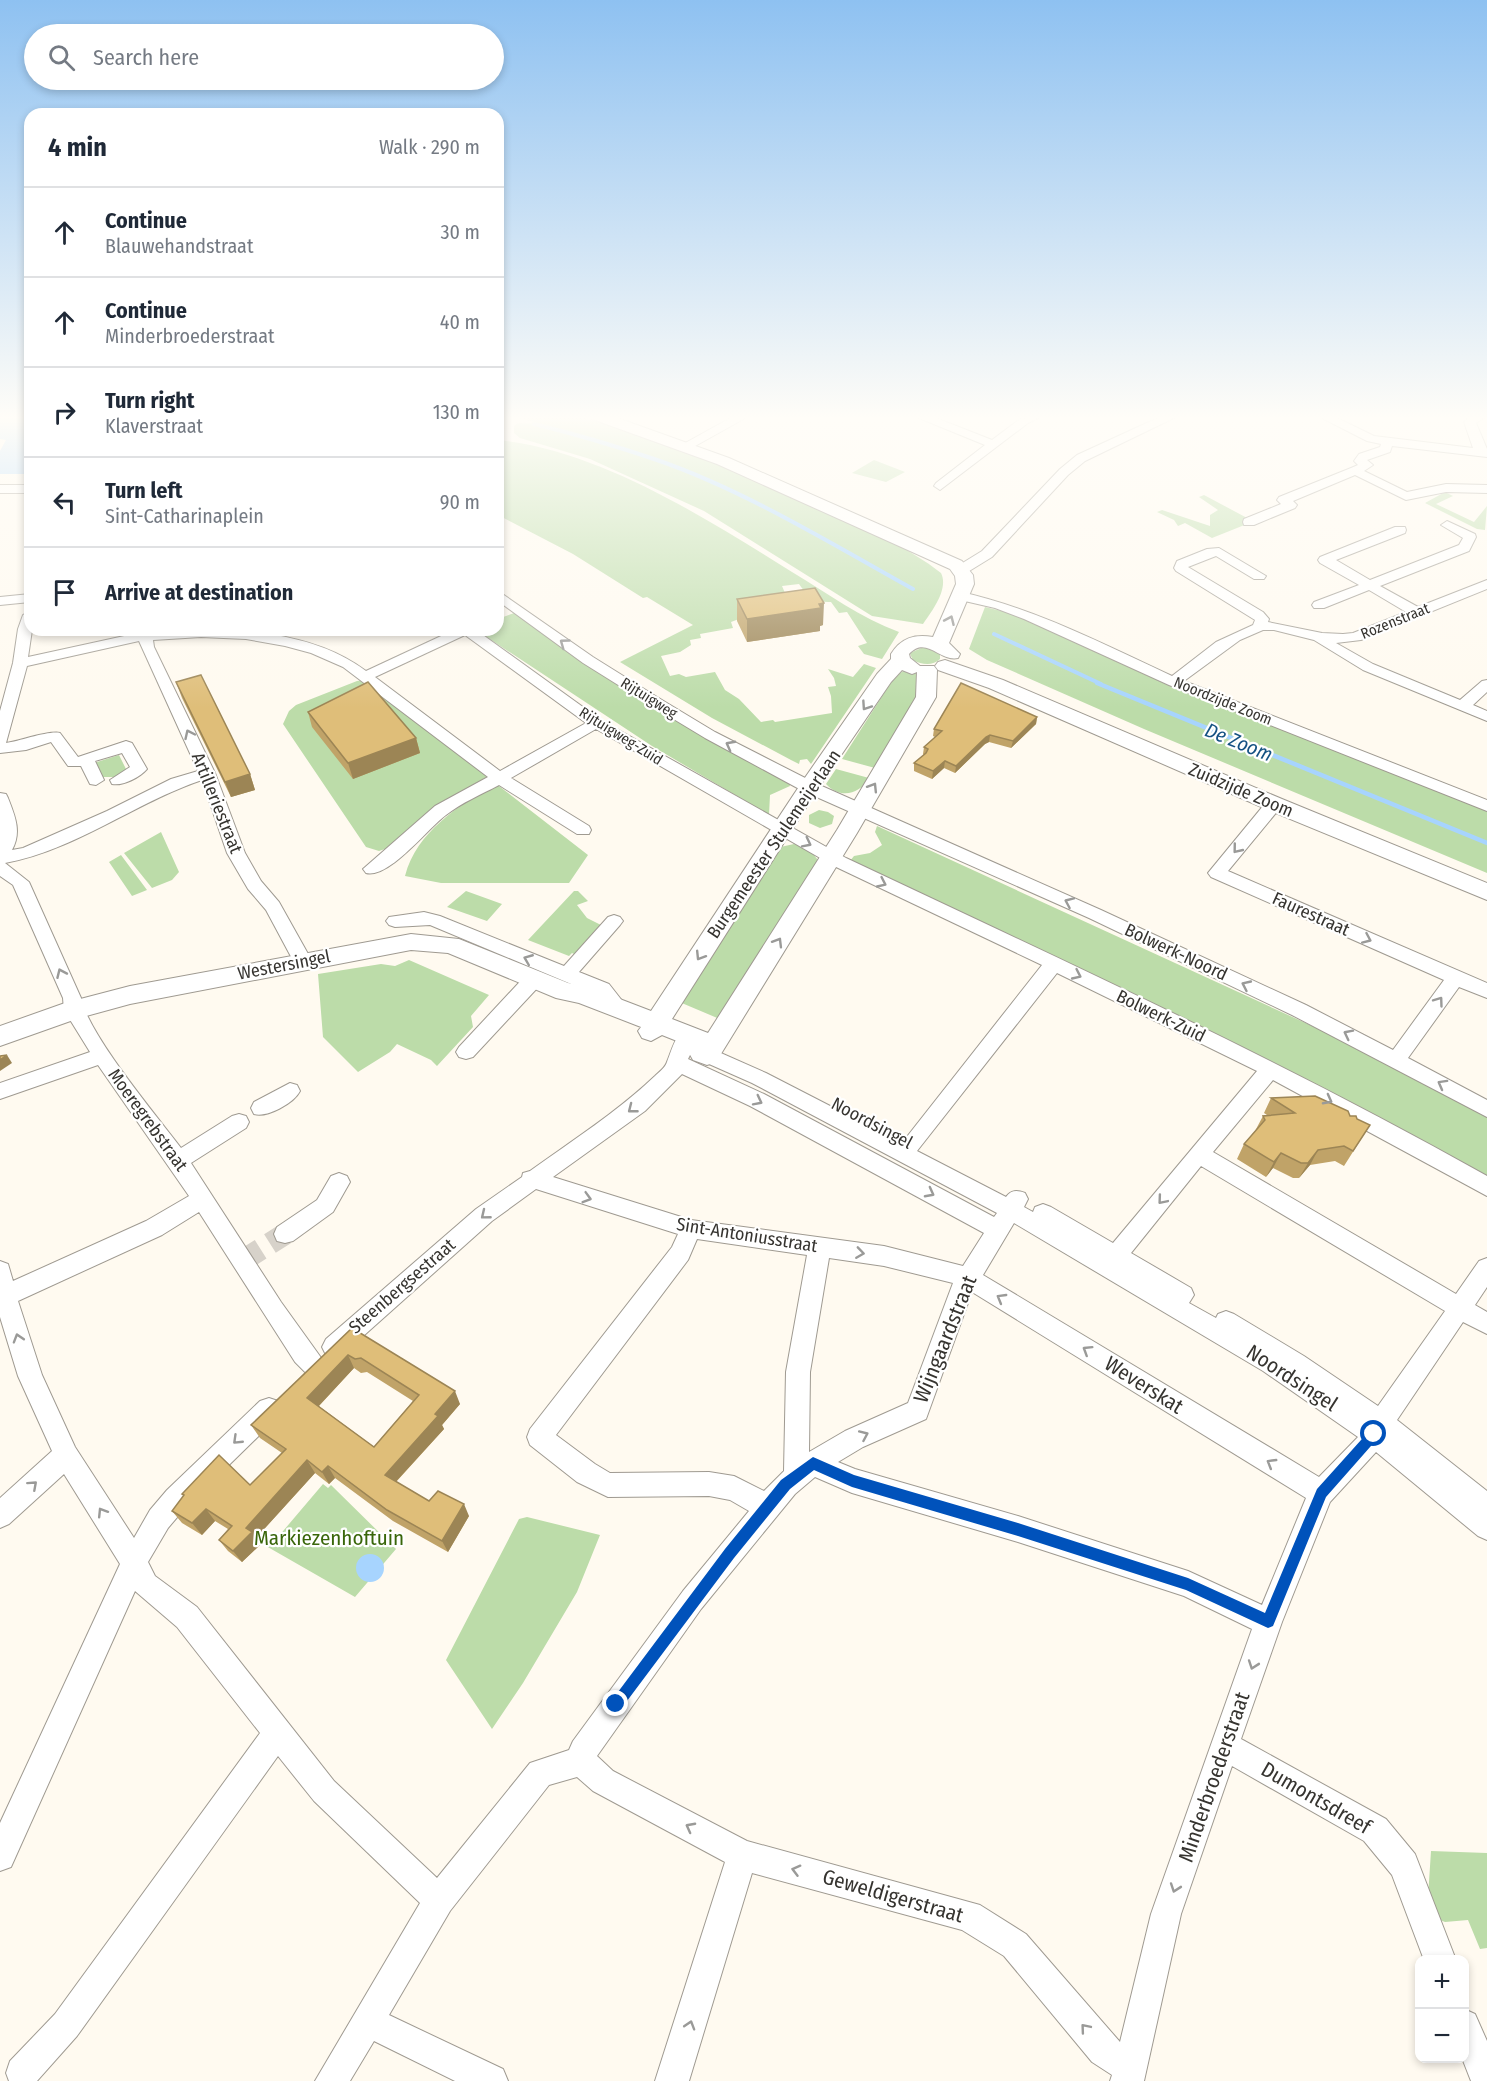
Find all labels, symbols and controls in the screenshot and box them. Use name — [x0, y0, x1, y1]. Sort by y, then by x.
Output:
search box — [24, 24, 504, 90]
icon: search — [45, 41, 78, 74]
text: Search here — [93, 44, 199, 71]
text: 4 min — [48, 132, 107, 163]
text: Walk · 290 m — [379, 135, 480, 159]
text: Continue — [105, 207, 187, 234]
icon: ahead — [48, 216, 81, 249]
text: 30 m — [440, 220, 480, 244]
text: Blauwehandstraat — [105, 234, 253, 258]
text: Continue — [105, 297, 187, 324]
icon: ahead — [48, 306, 81, 339]
text: 40 m — [440, 310, 480, 334]
text: Minderbroederstraat — [105, 324, 275, 348]
text: Turn right — [105, 387, 194, 414]
icon: right — [48, 396, 81, 429]
text: 130 m — [433, 400, 480, 424]
text: Klaverstraat — [105, 414, 203, 438]
text: Turn left — [105, 477, 183, 504]
icon: left — [48, 486, 81, 519]
text: 90 m — [440, 490, 480, 514]
text: Sint-Catharinaplein — [105, 504, 264, 528]
icon: arrive — [48, 576, 81, 609]
text: Arrive at destination — [105, 579, 293, 606]
street label: Rozenstraat — [1358, 599, 1432, 643]
one-way arrow — [943, 616, 955, 627]
one-way arrow — [559, 639, 570, 650]
street label: Noordzijde Zoom — [1171, 673, 1275, 729]
street label: Rijtuigweg — [617, 674, 681, 722]
one-way arrow — [862, 699, 873, 710]
street label: Rijtuigweg-Zuid — [576, 703, 666, 769]
water label: De Zoom — [1202, 718, 1276, 766]
one-way arrow — [184, 730, 196, 741]
one-way arrow — [725, 741, 736, 752]
street label: Burgemeester Stulemeijerlaan — [702, 745, 846, 943]
street label: Artilleriestraat — [187, 749, 247, 857]
street label: Zuidzijde Zoom — [1185, 758, 1297, 822]
one-way arrow — [865, 783, 877, 793]
one-way arrow — [800, 836, 811, 847]
one-way arrow — [1233, 842, 1244, 853]
one-way arrow — [876, 875, 887, 887]
street label: Faurestraat — [1269, 887, 1353, 941]
one-way arrow — [1065, 898, 1076, 910]
street label: Bolwerk-Noord — [1121, 919, 1231, 985]
one-way arrow — [1361, 931, 1372, 943]
one-way arrow — [771, 938, 782, 948]
street label: Westersingel — [236, 945, 332, 985]
one-way arrow — [696, 949, 707, 960]
one-way arrow — [524, 954, 535, 966]
one-way arrow — [1071, 968, 1082, 980]
one-way arrow — [56, 969, 68, 980]
one-way arrow — [1242, 980, 1253, 992]
street label: Bolwerk-Zuid — [1113, 985, 1209, 1047]
one-way arrow — [1432, 997, 1443, 1008]
one-way arrow — [1343, 1030, 1354, 1042]
street label: Moeregrebstraat — [103, 1064, 193, 1176]
one-way arrow — [1438, 1080, 1448, 1091]
street label: Noordsingel — [828, 1092, 917, 1154]
one-way arrow — [1321, 1093, 1332, 1104]
one-way arrow — [751, 1094, 762, 1105]
one-way arrow — [628, 1102, 639, 1113]
one-way arrow — [923, 1185, 934, 1197]
one-way arrow — [581, 1191, 592, 1203]
one-way arrow — [1159, 1193, 1170, 1204]
one-way arrow — [481, 1208, 492, 1219]
street label: Sint-Antoniusstraat — [675, 1213, 819, 1257]
street label: Steenbergsestraat — [344, 1234, 460, 1338]
one-way arrow — [855, 1246, 864, 1258]
street label: Wijngaardstraat — [908, 1271, 982, 1407]
one-way arrow — [997, 1293, 1007, 1305]
one-way arrow — [12, 1333, 25, 1343]
street label: Noordsingel — [1241, 1339, 1343, 1417]
one-way arrow — [1083, 1345, 1093, 1357]
street label: Weverskat — [1100, 1351, 1188, 1419]
route start — [1360, 1420, 1386, 1446]
one-way arrow — [858, 1430, 869, 1442]
one-way arrow — [234, 1433, 244, 1444]
one-way arrow — [1267, 1459, 1277, 1470]
one-way arrow — [26, 1481, 37, 1492]
one-way arrow — [98, 1508, 109, 1519]
park label: Markiezenhoftuin — [254, 1525, 404, 1551]
one-way arrow — [1248, 1659, 1261, 1670]
street label: Minderbroederstraat — [1173, 1688, 1255, 1865]
route end — [602, 1690, 628, 1716]
street label: Dumontsdreef — [1256, 1756, 1377, 1841]
one-way arrow — [686, 1823, 697, 1834]
street label: Geweldigerstraat — [820, 1863, 967, 1929]
one-way arrow — [791, 1864, 801, 1877]
one-way arrow — [1169, 1882, 1182, 1893]
map controls — [1415, 1955, 1469, 2063]
button: + — [1415, 1955, 1469, 2009]
button: − — [1415, 2009, 1469, 2063]
one-way arrow — [683, 2020, 695, 2031]
one-way arrow — [1082, 2024, 1093, 2035]

